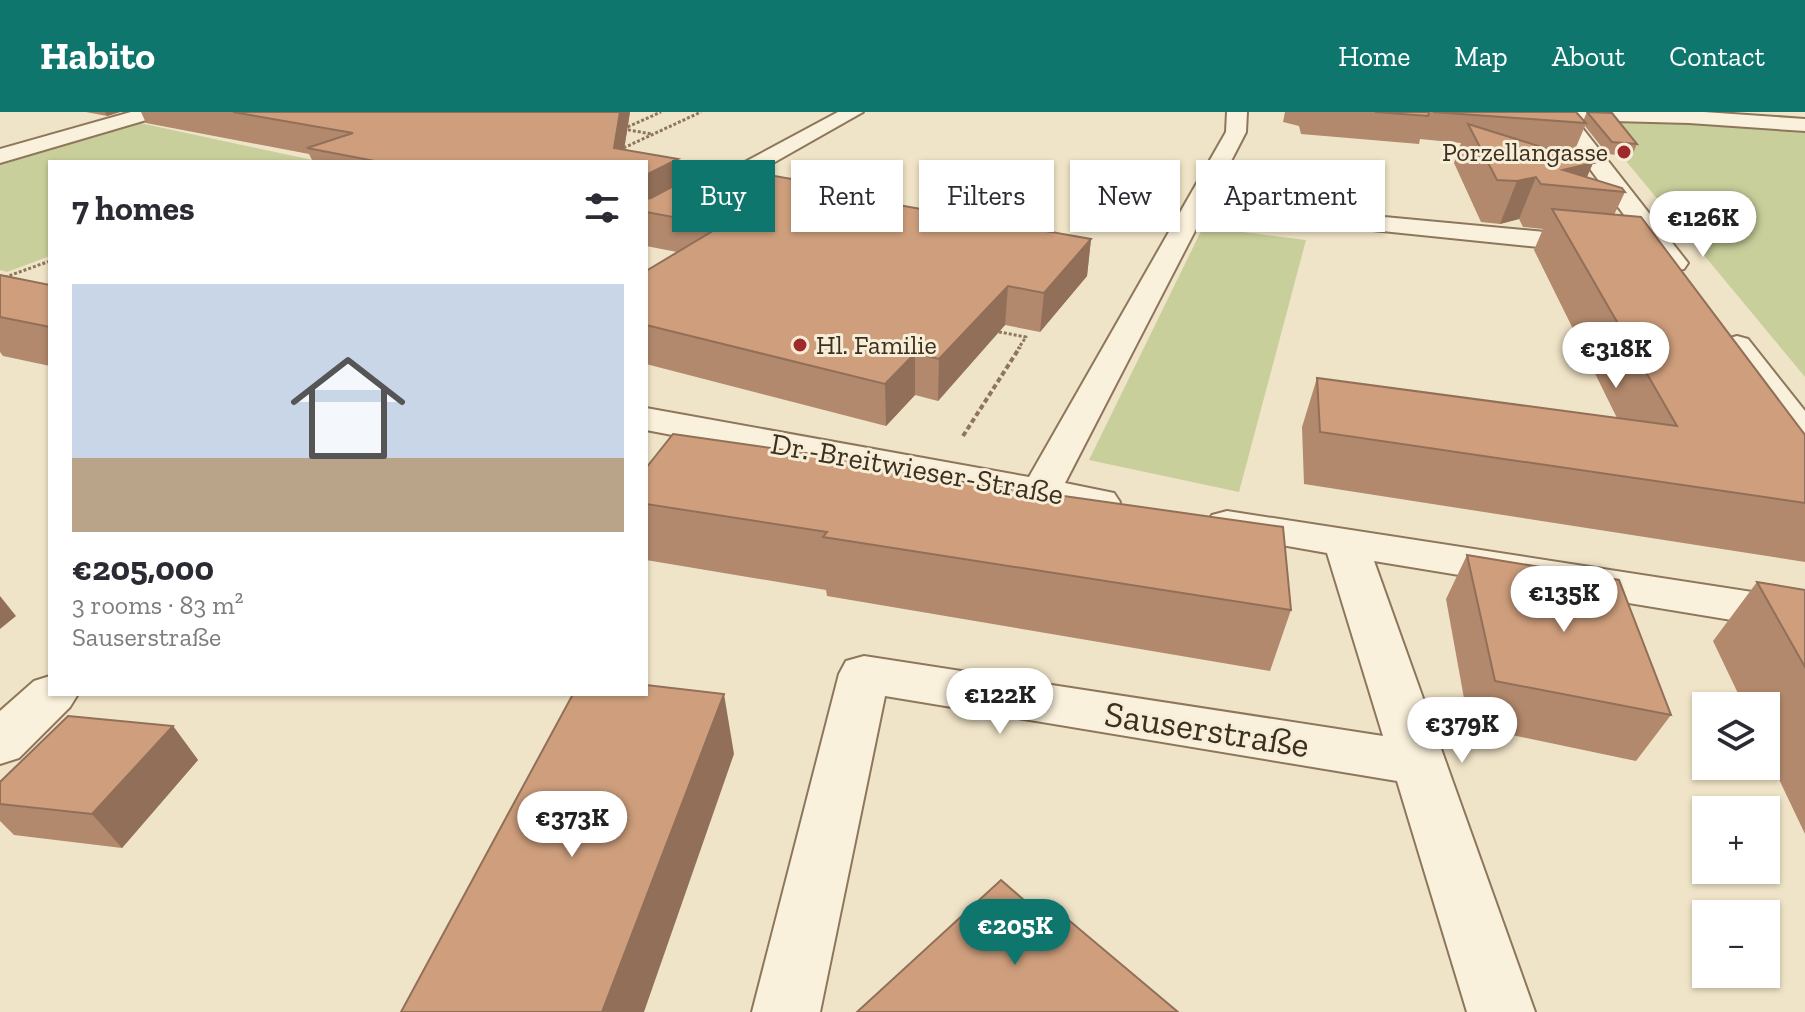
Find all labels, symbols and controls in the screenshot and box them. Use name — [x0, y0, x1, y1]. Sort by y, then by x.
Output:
text: Habito — [40, 33, 155, 79]
text: Home — [1338, 40, 1410, 73]
text: Map — [1454, 40, 1508, 73]
text: About — [1552, 40, 1625, 73]
text: Contact — [1669, 40, 1765, 73]
place label: Porzellangasse — [1442, 136, 1608, 168]
marker: Porzellangasse — [1615, 143, 1633, 161]
chip: Buy — [672, 160, 775, 232]
chip: Rent — [791, 160, 903, 232]
chip: Filters — [919, 160, 1054, 232]
chip: New — [1070, 160, 1180, 232]
chip: Apartment — [1196, 160, 1385, 232]
icon: filters — [580, 186, 624, 230]
text: 7 homes — [72, 188, 195, 229]
pin: €126K — [1647, 191, 1759, 259]
text: €126K — [1667, 201, 1739, 233]
pin: €318K — [1560, 322, 1672, 390]
place label: Hl. Familie — [816, 329, 937, 361]
text: €318K — [1580, 332, 1652, 364]
icon: home — [276, 336, 420, 480]
marker: Hl. Familie — [791, 336, 809, 354]
street label: Dr.-Breitwieser-Straße — [768, 426, 1066, 512]
text: €205,000 — [72, 548, 214, 589]
pin: €135K — [1508, 566, 1620, 634]
text: €135K — [1529, 576, 1599, 608]
text: 3 rooms · 83 m² — [72, 589, 244, 621]
text: Sauserstraße — [72, 621, 221, 653]
pin: €122K — [944, 668, 1056, 736]
text: €122K — [964, 678, 1036, 710]
street label: Sauserstraße — [1102, 692, 1312, 766]
map controls — [1692, 692, 1780, 988]
button: layers — [1692, 692, 1780, 780]
pin: €379K — [1406, 697, 1518, 765]
text: €379K — [1425, 707, 1499, 739]
pin: €373K — [516, 791, 628, 859]
button: + — [1692, 796, 1780, 884]
text: €373K — [535, 801, 609, 833]
pin: €205K — [959, 899, 1071, 967]
button: − — [1692, 900, 1780, 988]
text: €205K — [977, 909, 1053, 941]

